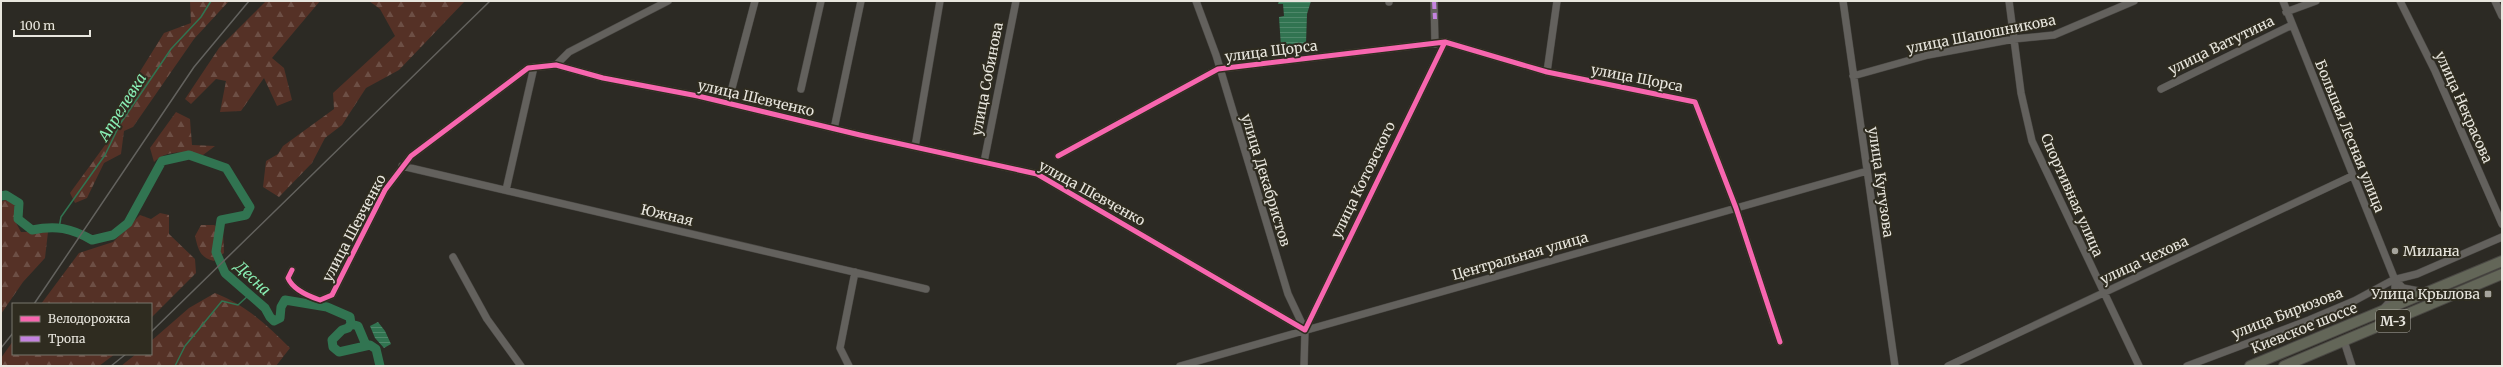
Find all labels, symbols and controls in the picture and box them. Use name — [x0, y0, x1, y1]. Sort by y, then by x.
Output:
street label: улица Шапошникова — [1905, 11, 2058, 57]
street label: улица Ватутина — [2165, 11, 2277, 78]
scale bar — [14, 12, 90, 38]
text: 100 m — [20, 18, 55, 33]
street label: улица Собинова — [967, 20, 1007, 137]
street label: улица Щорса — [1224, 36, 1319, 66]
street label: улица Некрасова — [2431, 48, 2497, 166]
street label: Большая Лесная улица — [2311, 57, 2389, 215]
street label: улица Щорса — [1590, 60, 1685, 96]
water label: Апрелевка — [93, 70, 150, 145]
street label: улица Шевченко — [696, 76, 816, 120]
street label: улица Декабристов — [1237, 112, 1295, 248]
street label: улица Котовского — [1327, 119, 1399, 241]
street label: улица Кутузова — [1864, 125, 1898, 239]
street label: Спортивная улица — [2037, 131, 2107, 260]
street label: улица Шевченко — [1036, 156, 1148, 230]
street label: улица Шевченко — [318, 171, 390, 285]
street label: Южная — [639, 200, 695, 230]
street label: Центральная улица — [1450, 228, 1590, 284]
street label: улица Чехова — [2097, 231, 2191, 288]
place label: Милана — [2403, 242, 2460, 260]
marker: Милана — [2390, 246, 2400, 256]
water label: Десна — [230, 256, 275, 299]
street label: улица Бирюзова — [2229, 283, 2346, 342]
place label: Улица Крылова — [2370, 285, 2480, 303]
marker: Улица Крылова — [2483, 289, 2493, 299]
street label: Киевское шоссе — [2248, 298, 2360, 358]
legend — [12, 303, 152, 355]
road number: М-3 — [2376, 310, 2410, 332]
text: Велодорожка — [48, 311, 131, 326]
text: Тропа — [48, 331, 86, 346]

